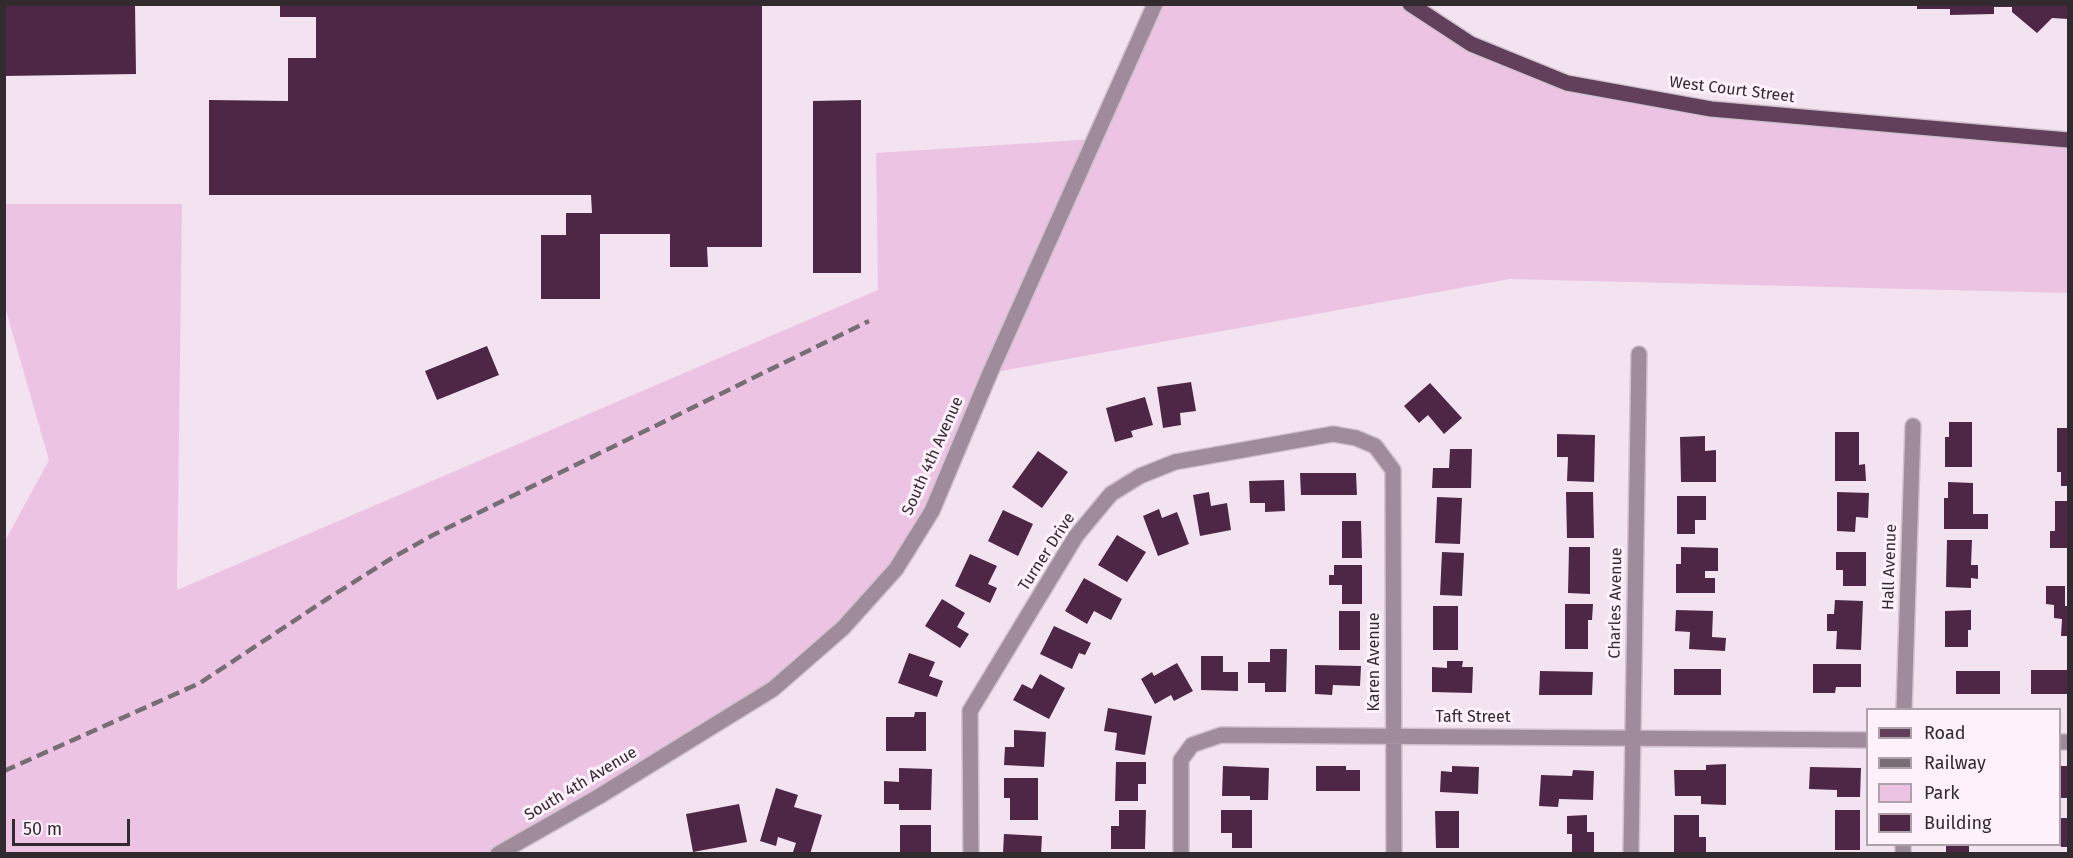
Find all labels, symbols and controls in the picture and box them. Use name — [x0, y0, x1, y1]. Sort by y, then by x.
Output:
street label: West Court Street — [1668, 73, 1796, 107]
street label: South 4th Avenue — [898, 394, 968, 518]
street label: Turner Drive — [1015, 509, 1079, 595]
street label: Hall Avenue — [1879, 524, 1901, 610]
street label: Charles Avenue — [1605, 547, 1627, 659]
street label: Karen Avenue — [1365, 612, 1385, 712]
street label: Taft Street — [1436, 708, 1510, 728]
legend — [1866, 708, 2061, 846]
text: Road — [1924, 722, 1966, 744]
street label: South 4th Avenue — [521, 743, 641, 825]
text: Railway — [1924, 752, 1986, 774]
text: Park — [1924, 782, 1959, 804]
scale bar — [15, 807, 134, 845]
text: Building — [1924, 812, 1991, 834]
text: 50 m — [23, 818, 62, 840]

